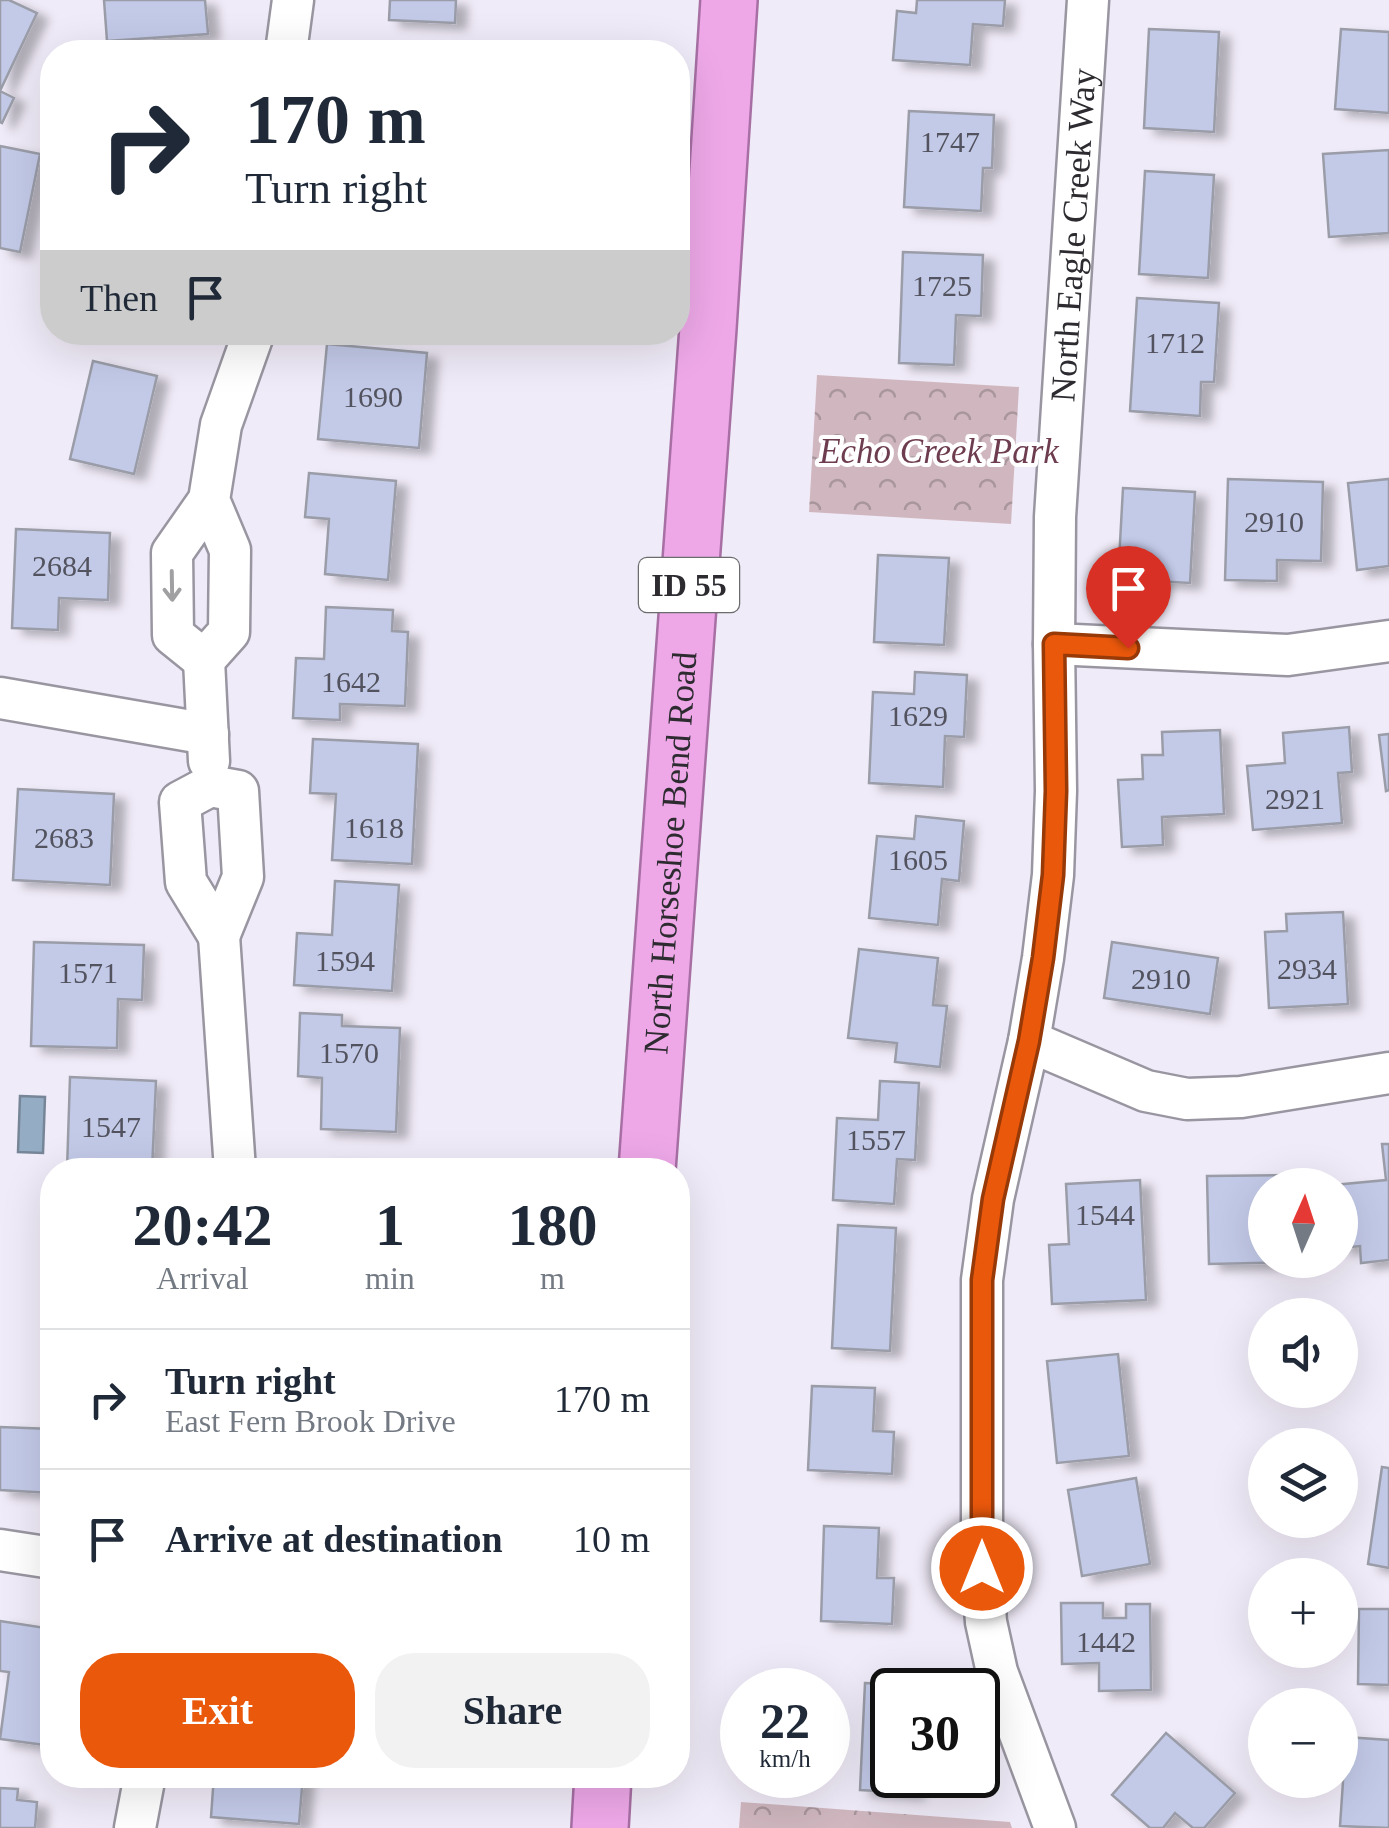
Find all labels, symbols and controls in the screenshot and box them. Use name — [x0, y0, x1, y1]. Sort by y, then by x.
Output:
street label: North Eagle Creek Way — [1043, 67, 1103, 403]
icon: right — [80, 80, 210, 210]
text: 170 m — [245, 81, 426, 158]
house number: 1747 — [920, 125, 980, 158]
text: Turn right — [245, 163, 427, 213]
house number: 1725 — [912, 269, 972, 302]
icon: arrive — [178, 270, 233, 325]
text: Then — [80, 277, 158, 319]
house number: 1712 — [1145, 326, 1205, 359]
house number: 1690 — [343, 380, 403, 413]
park label: Echo Creek Park — [818, 432, 1060, 471]
house number: 2910 — [1244, 505, 1304, 538]
pin — [1086, 546, 1171, 649]
house number: 2684 — [32, 549, 92, 582]
road number: ID 55 — [639, 558, 739, 612]
icon: arrive — [1101, 561, 1156, 616]
one-way arrow — [163, 569, 182, 601]
street label: North Horseshoe Bend Road — [636, 650, 704, 1055]
house number: 1642 — [321, 665, 381, 698]
house number: 1629 — [888, 699, 948, 732]
house number: 2921 — [1265, 782, 1325, 815]
house number: 1618 — [344, 811, 404, 844]
house number: 2683 — [34, 821, 94, 854]
house number: 1605 — [888, 843, 948, 876]
house number: 1594 — [315, 944, 375, 977]
house number: 2934 — [1277, 952, 1337, 985]
house number: 1571 — [58, 956, 118, 989]
house number: 2910 — [1131, 962, 1191, 995]
house number: 1570 — [319, 1036, 379, 1069]
house number: 1547 — [81, 1110, 141, 1143]
house number: 1557 — [846, 1123, 906, 1156]
north arrow — [1248, 1168, 1358, 1278]
map controls — [1248, 1168, 1358, 1798]
text: 20:42 — [133, 1192, 273, 1258]
text: 1 — [375, 1192, 405, 1258]
text: 180 — [507, 1192, 597, 1258]
house number: 1544 — [1075, 1198, 1135, 1231]
text: Arrival — [156, 1260, 249, 1296]
text: min — [365, 1260, 415, 1296]
text: m — [540, 1260, 565, 1296]
button: sound — [1248, 1298, 1358, 1408]
text: Turn right — [165, 1360, 336, 1402]
icon: right — [80, 1372, 135, 1427]
text: 170 m — [554, 1378, 650, 1420]
text: East Fern Brook Drive — [165, 1403, 456, 1439]
button: layers — [1248, 1428, 1358, 1538]
icon: arrive — [80, 1512, 135, 1567]
position arrow — [930, 1516, 1034, 1620]
text: Arrive at destination — [165, 1518, 503, 1560]
text: 10 m — [573, 1518, 650, 1560]
button: + — [1248, 1558, 1358, 1668]
house number: 1442 — [1076, 1625, 1136, 1658]
button: Exit — [80, 1653, 355, 1768]
button: Share — [375, 1653, 650, 1768]
speed limit sign: 30 — [870, 1668, 1000, 1798]
button: − — [1248, 1688, 1358, 1798]
text: 22 — [760, 1693, 810, 1749]
text: km/h — [759, 1745, 811, 1772]

